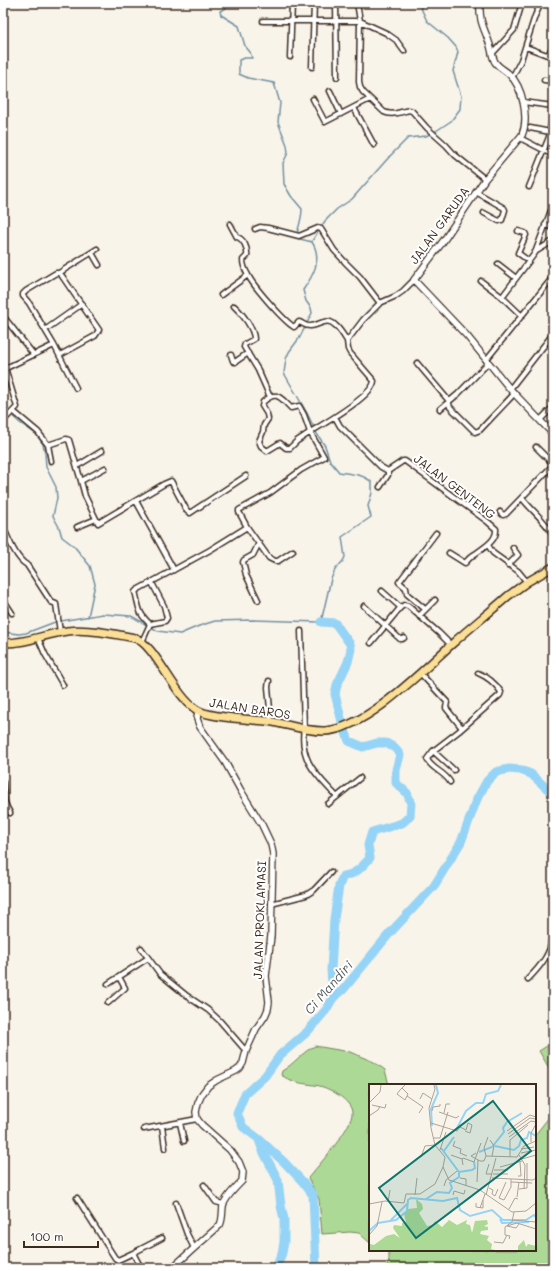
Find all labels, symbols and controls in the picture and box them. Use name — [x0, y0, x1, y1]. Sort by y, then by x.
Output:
street label: JALAN GARUDA — [406, 183, 472, 267]
street label: JALAN GENTENG — [411, 450, 499, 522]
street label: JALAN BAROS — [208, 694, 292, 722]
street label: JALAN PROKLAMASI — [249, 860, 269, 980]
water label: Ci Mandiri — [300, 957, 356, 1017]
inset map — [369, 1084, 536, 1251]
scale bar — [24, 1223, 98, 1249]
text: 100 m — [30, 1228, 64, 1244]

